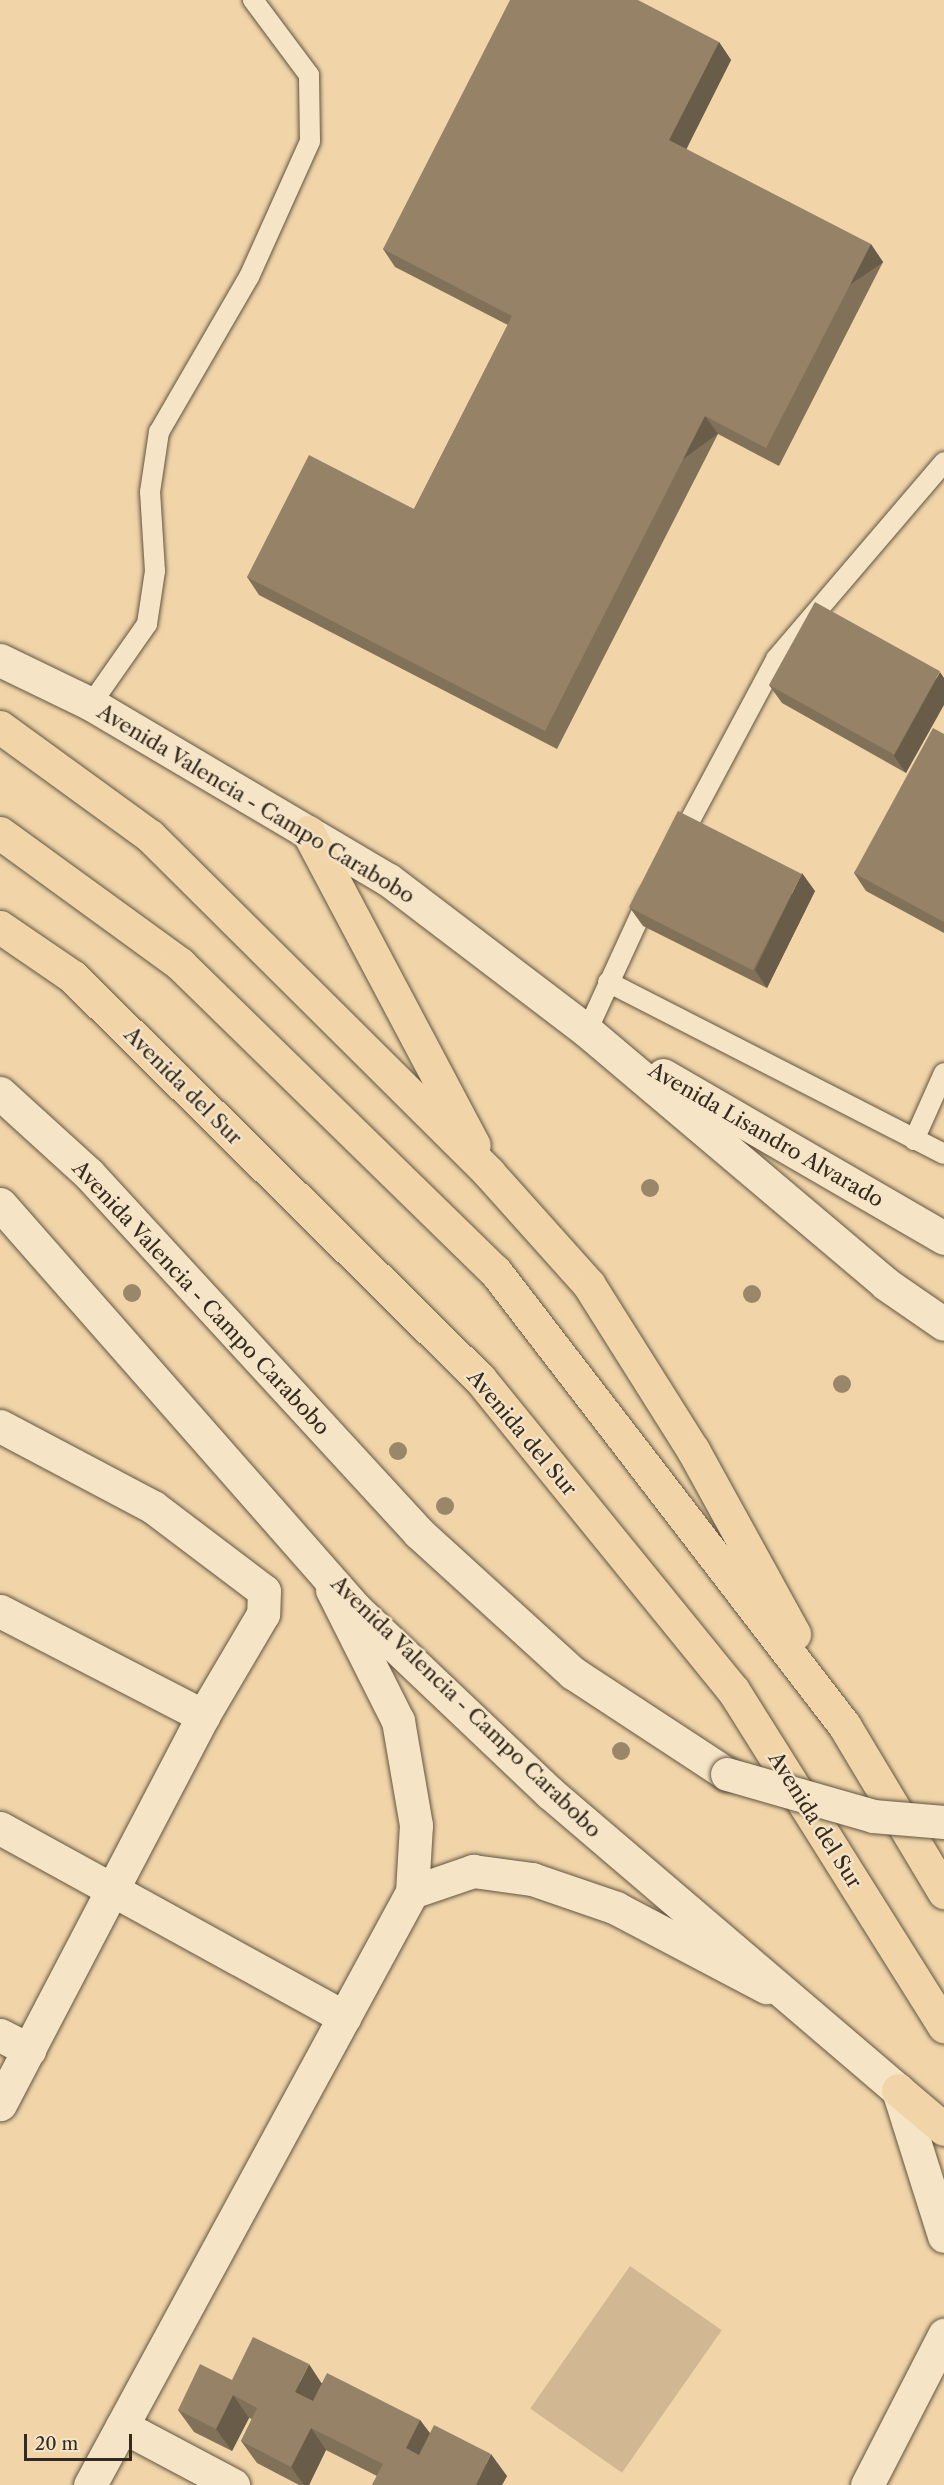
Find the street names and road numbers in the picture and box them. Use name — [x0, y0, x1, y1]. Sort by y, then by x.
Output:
street label: Avenida Valencia - Campo Carabobo — [92, 699, 420, 909]
street label: Avenida del Sur — [119, 1022, 247, 1150]
street label: Avenida Lisandro Alvarado — [644, 1057, 888, 1213]
street label: Avenida Valencia - Campo Carabobo — [67, 1155, 335, 1441]
street label: Avenida del Sur — [462, 1365, 582, 1501]
street label: Avenida Valencia - Campo Carabobo — [325, 1570, 607, 1844]
street label: Avenida del Sur — [763, 1747, 867, 1893]

